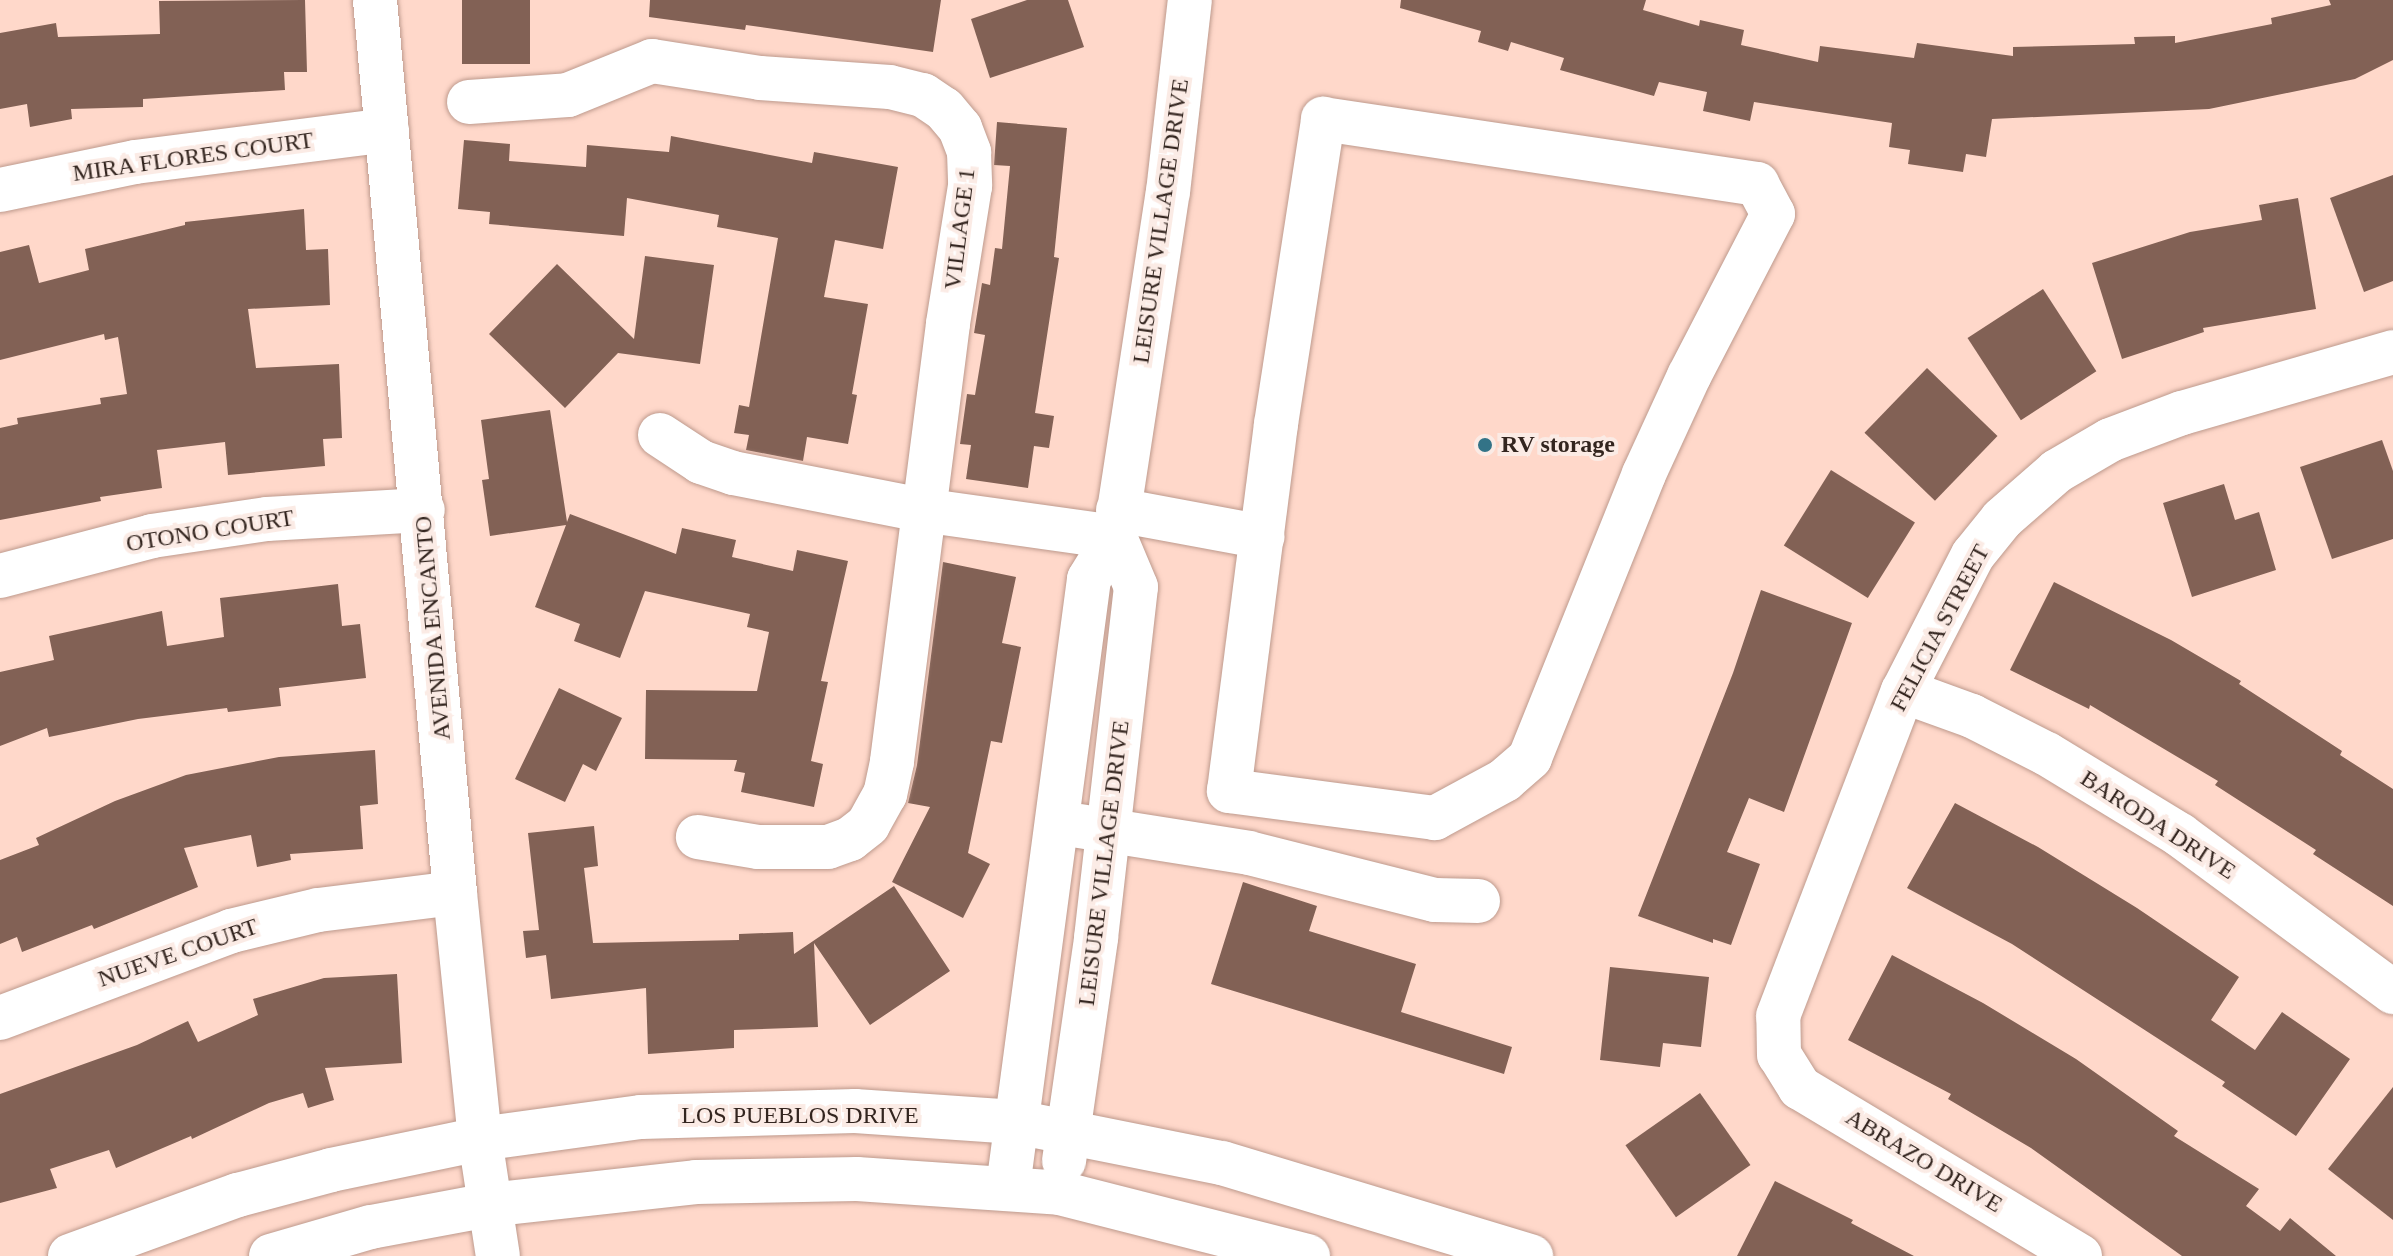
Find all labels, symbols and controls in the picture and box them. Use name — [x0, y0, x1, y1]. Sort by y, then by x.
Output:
street label: LEISURE VILLAGE DRIVE — [1127, 76, 1195, 366]
street label: MIRA FLORES COURT — [70, 126, 316, 188]
street label: VILLAGE 1 — [938, 167, 982, 291]
place label: RV storage — [1501, 431, 1615, 459]
marker: RV storage — [1476, 436, 1494, 454]
street label: OTONO COURT — [124, 504, 296, 558]
street label: AVENIDA ENCANTO — [409, 514, 457, 742]
street label: FELICIA STREET — [1884, 539, 1996, 717]
street label: LEISURE VILLAGE DRIVE — [1072, 718, 1136, 1008]
street label: BARODA DRIVE — [2074, 764, 2242, 886]
street label: NUEVE COURT — [94, 912, 262, 994]
street label: LOS PUEBLOS DRIVE — [681, 1102, 919, 1130]
street label: ABRAZO DRIVE — [1840, 1103, 2008, 1219]

